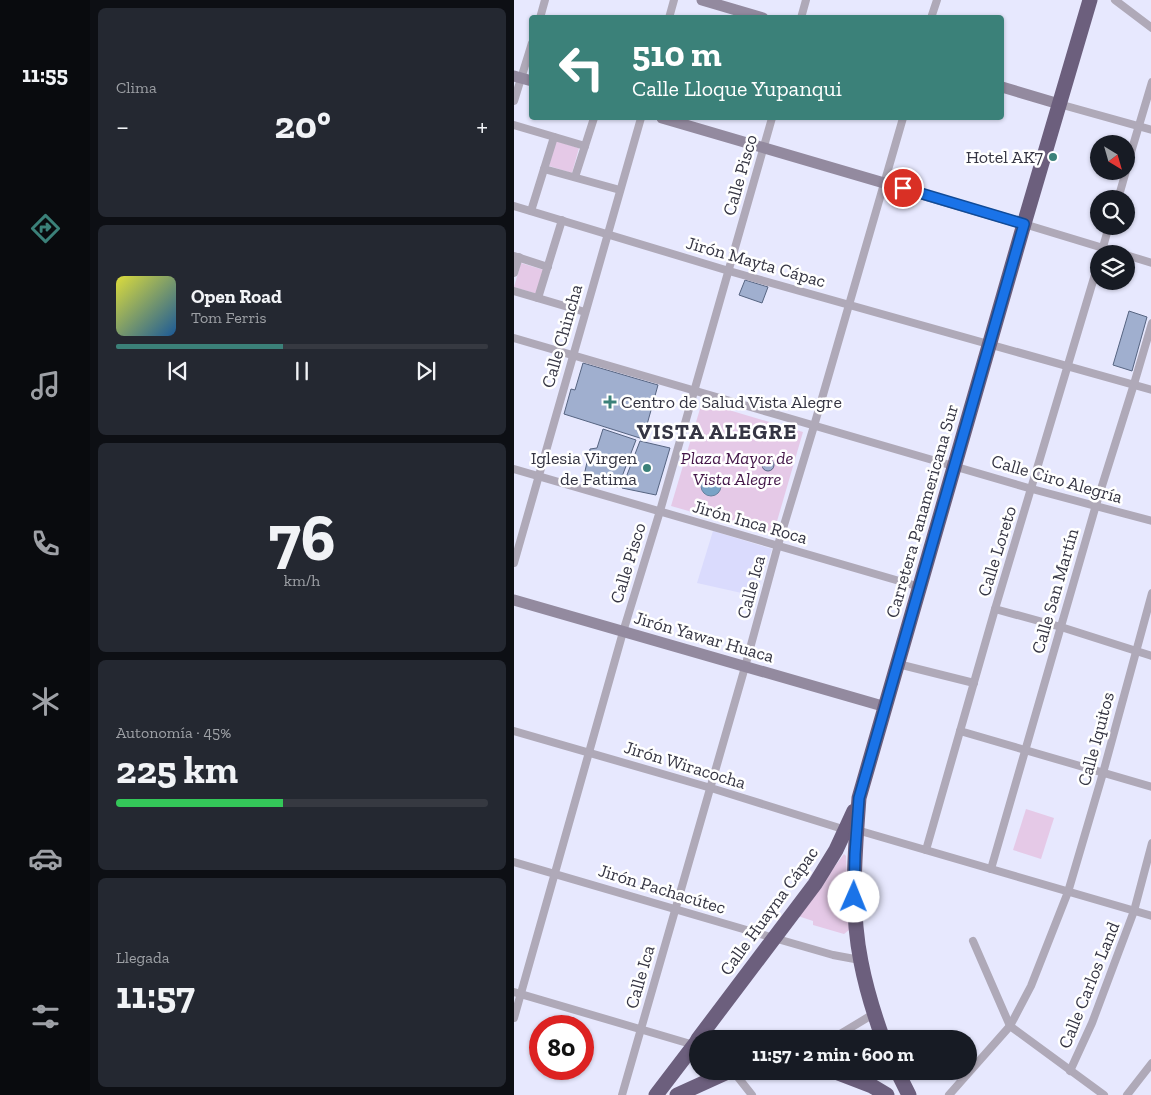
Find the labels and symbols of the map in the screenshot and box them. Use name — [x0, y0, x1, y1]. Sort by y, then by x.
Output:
street label: Calle Pisco — [718, 132, 762, 218]
north arrow — [1090, 135, 1135, 180]
place label: Hotel AK7 — [966, 146, 1044, 168]
marker: Hotel AK7 — [1047, 151, 1059, 163]
pin — [882, 167, 924, 209]
street label: Jirón Mayta Cápac — [684, 232, 828, 292]
street label: Calle Chincha — [537, 281, 587, 390]
place label: Centro de Salud Vista Alegre — [621, 391, 842, 413]
marker: Centro de Salud Vista Alegre — [603, 395, 617, 409]
street label: Carretera Panamericana Sur — [881, 402, 963, 620]
district label: VISTA ALEGRE — [637, 418, 797, 445]
place label: Iglesia Virgen de Fatima — [531, 447, 638, 490]
park label: Plaza Mayor de Vista Alegre — [681, 447, 794, 490]
street label: Calle Ciro Alegría — [989, 450, 1125, 508]
marker: Iglesia Virgen de Fatima — [641, 462, 653, 474]
street label: Jirón Inca Roca — [690, 495, 810, 549]
street label: Calle Loreto — [973, 503, 1021, 599]
street label: Calle Pisco — [605, 520, 651, 606]
street label: Calle San Martín — [1027, 525, 1084, 656]
street label: Calle Ica — [732, 553, 770, 621]
street label: Jirón Yawar Huaca — [632, 607, 777, 668]
street label: Calle Iquitos — [1073, 689, 1119, 788]
street label: Jirón Wiracocha — [622, 736, 749, 794]
street label: Calle Huayna Cápac — [715, 842, 823, 980]
street label: Jirón Pachacútec — [596, 859, 728, 919]
position arrow — [827, 870, 879, 922]
street label: Calle Carlos Land — [1054, 918, 1125, 1052]
street label: Calle Ica — [620, 943, 660, 1011]
speed limit sign: 80 — [529, 1015, 594, 1080]

